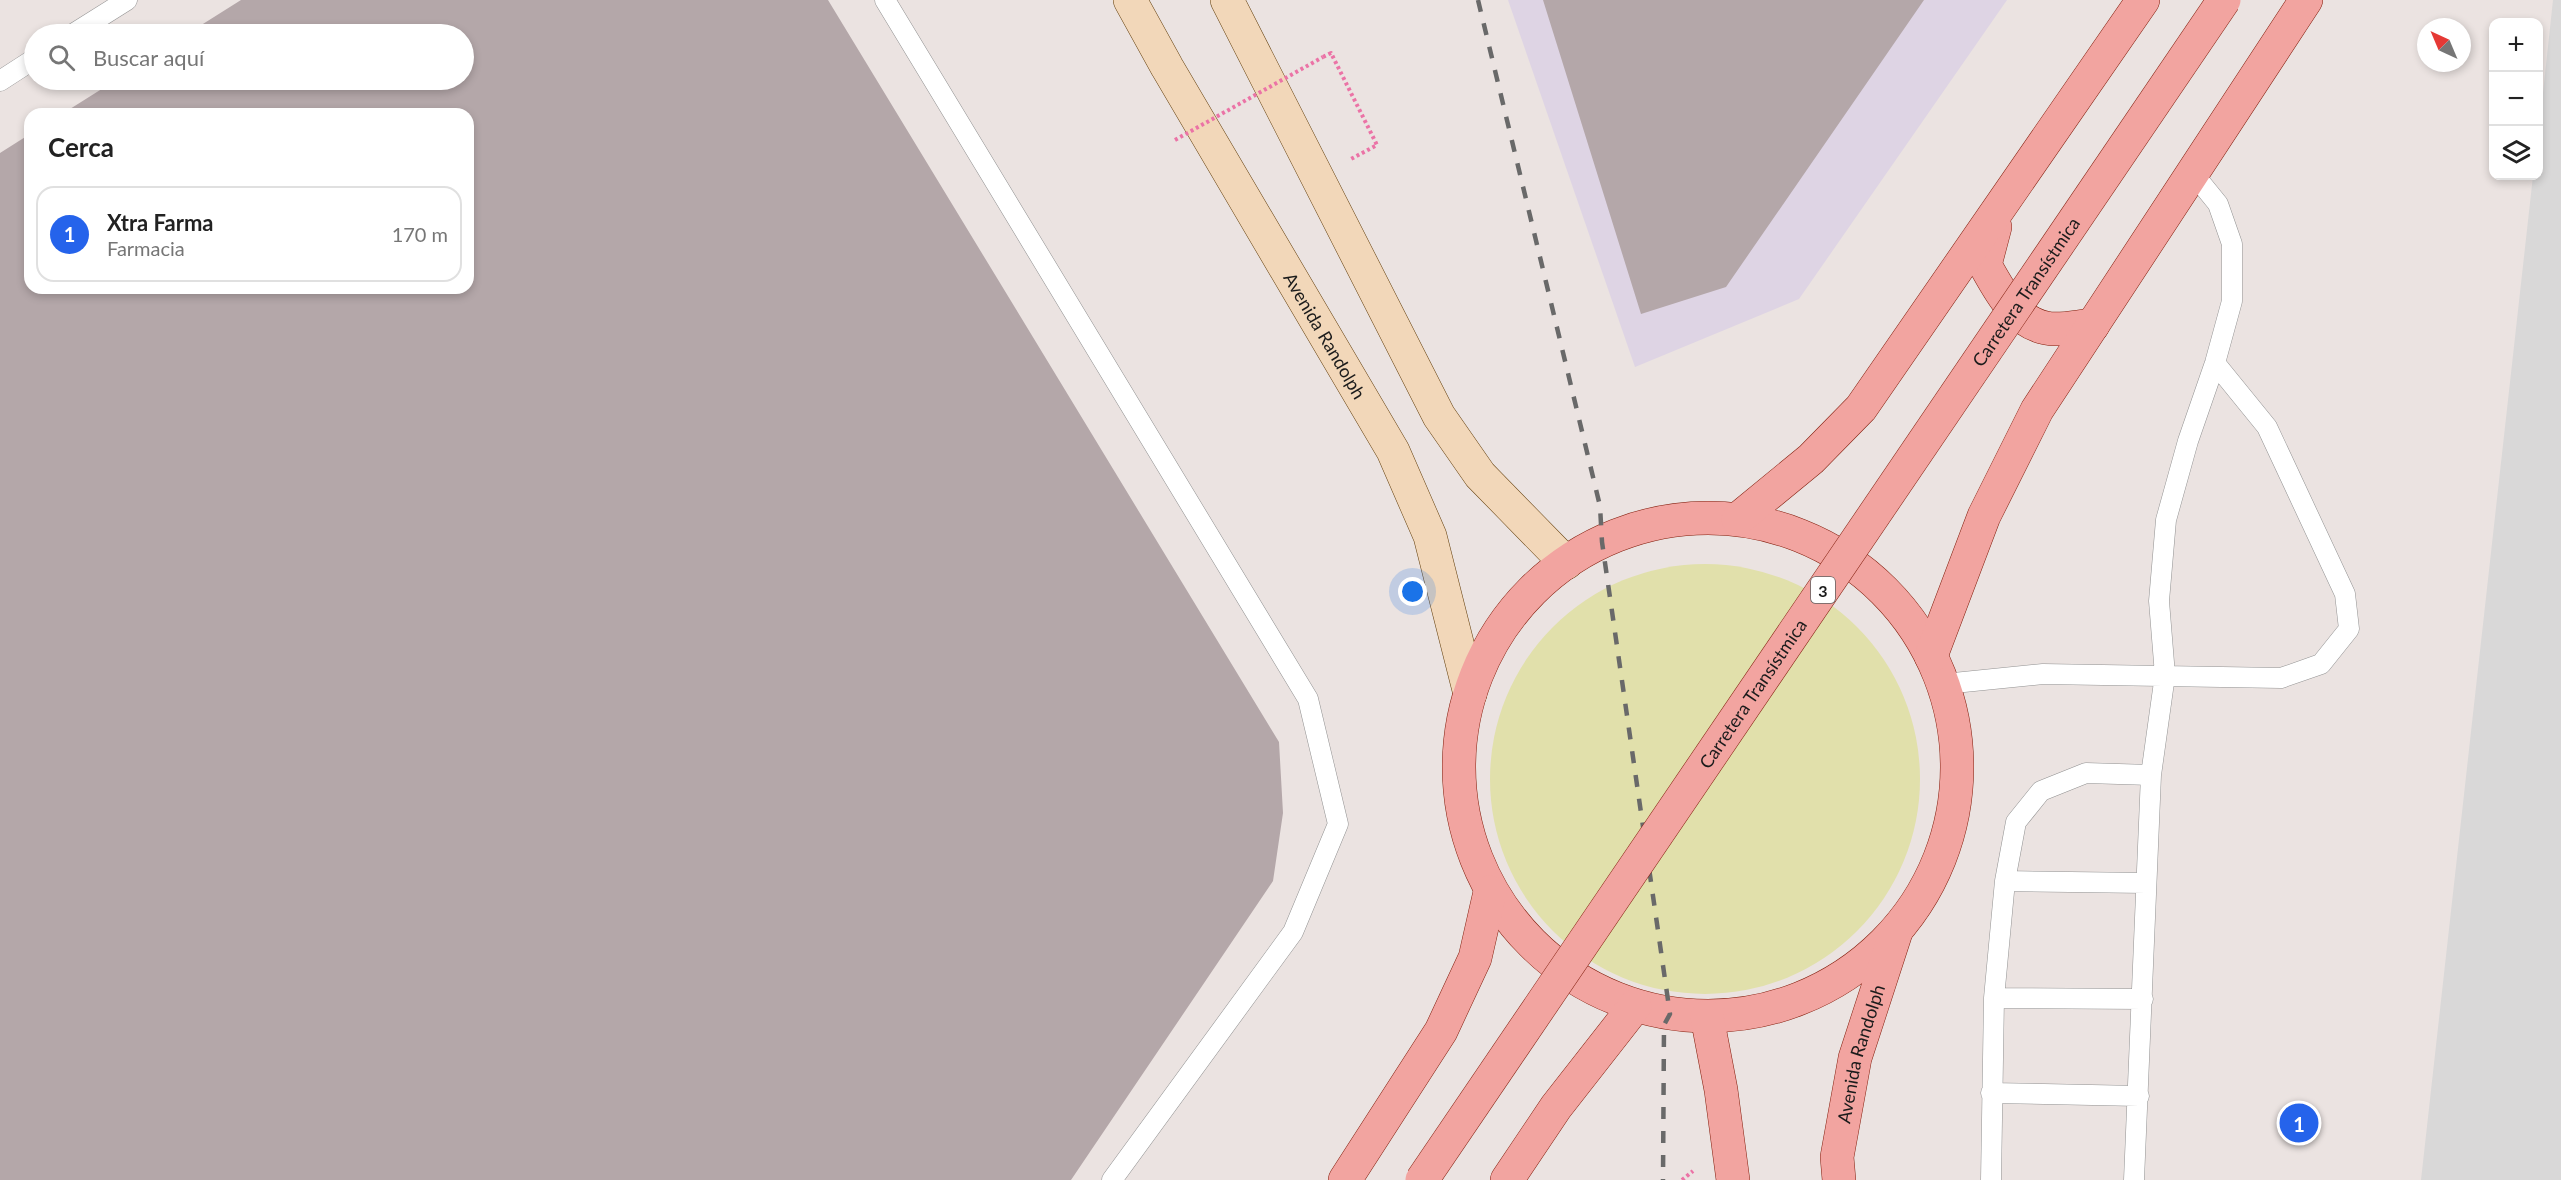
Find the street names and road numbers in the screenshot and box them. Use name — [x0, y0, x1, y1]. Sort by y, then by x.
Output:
street label: Carretera Transístmica — [1967, 213, 2084, 371]
street label: Avenida Randolph — [1279, 268, 1371, 403]
road number: 3 — [1811, 577, 1835, 603]
street label: Carretera Transístmica — [1694, 615, 1811, 773]
street label: Avenida Randolph — [1832, 982, 1889, 1125]

